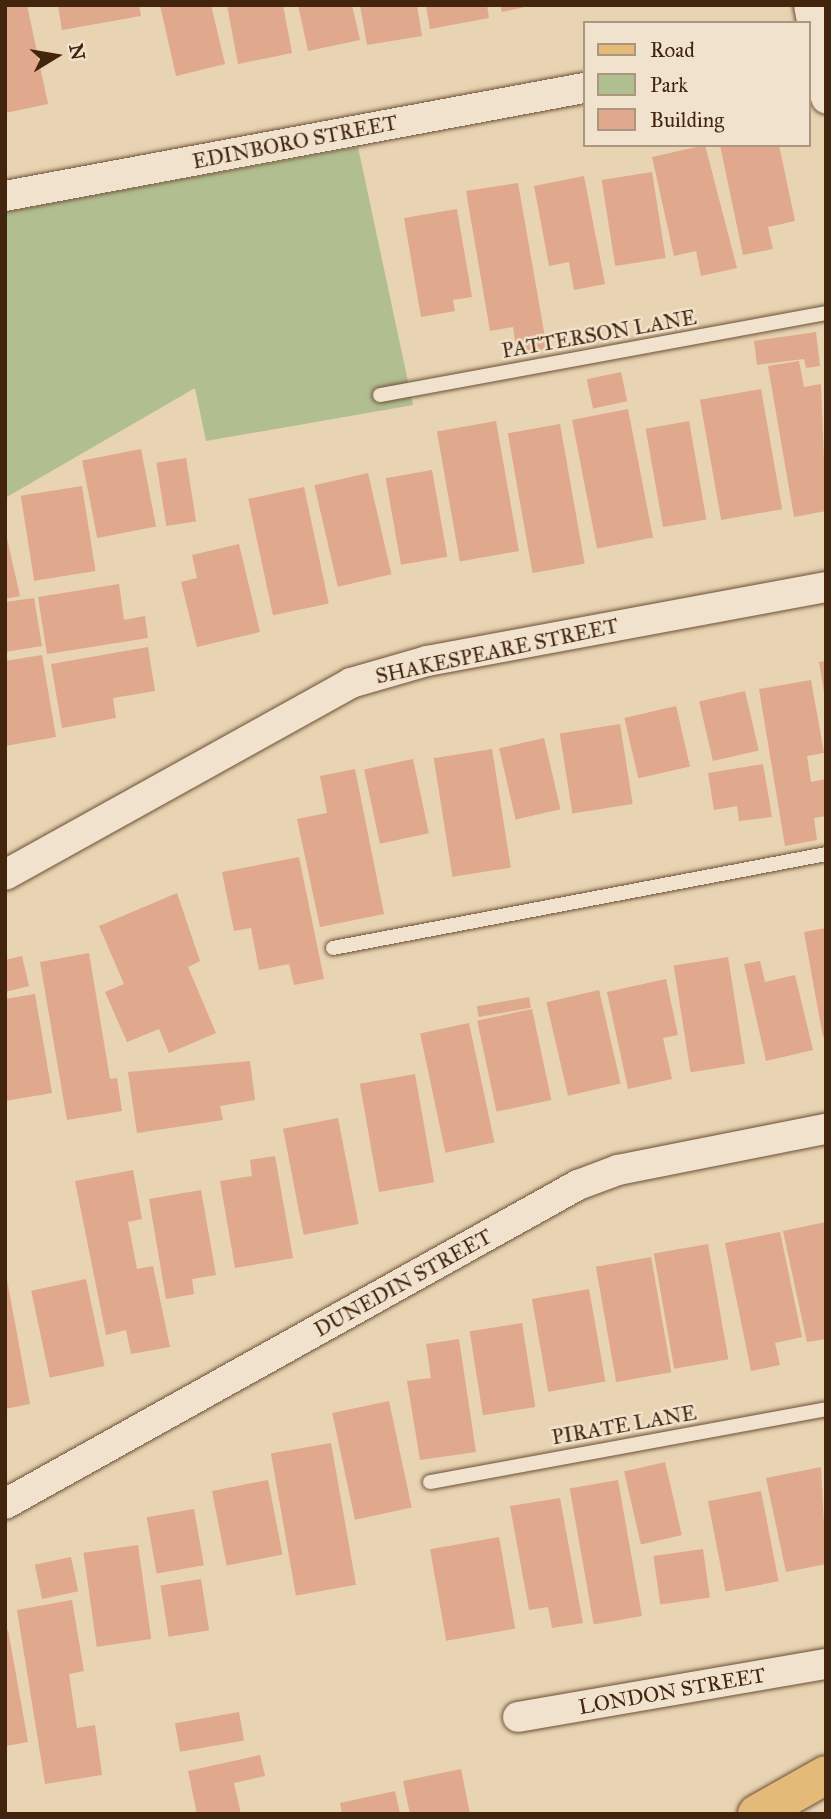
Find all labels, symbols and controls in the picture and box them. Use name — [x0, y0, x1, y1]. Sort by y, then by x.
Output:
north arrow — [21, 21, 91, 91]
legend — [582, 21, 810, 147]
text: Road — [650, 37, 695, 63]
text: N — [64, 42, 90, 62]
text: Park — [650, 72, 688, 98]
text: Building — [650, 107, 724, 133]
street label: EDINBORO STREET — [190, 110, 400, 174]
street label: PATTERSON LANE — [500, 304, 698, 364]
street label: SHAKESPEARE STREET — [373, 613, 621, 689]
street label: DUNEDIN STREET — [310, 1224, 496, 1342]
street label: PIRATE LANE — [550, 1400, 698, 1450]
street label: LONDON STREET — [577, 1662, 767, 1720]

